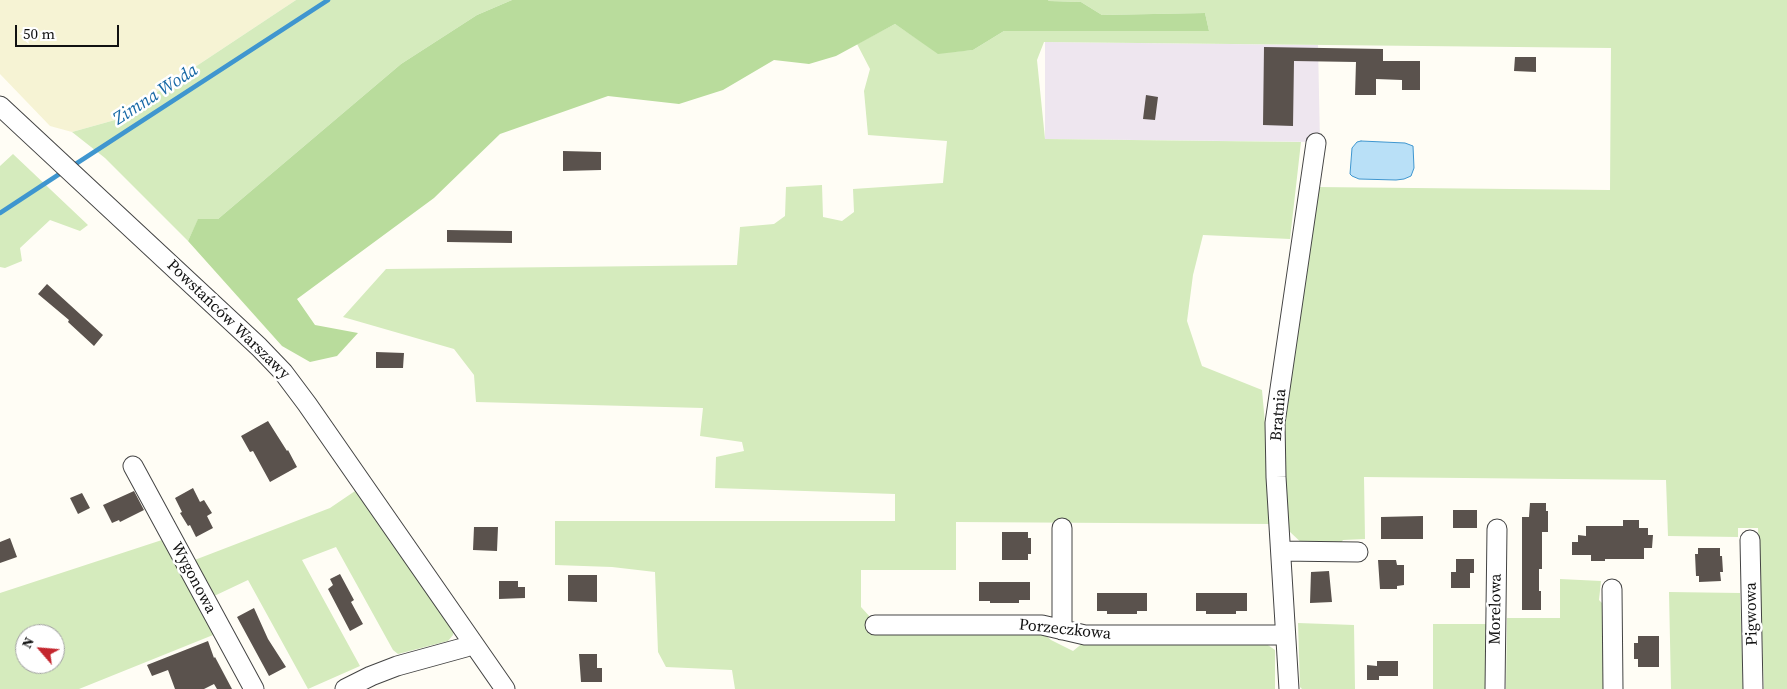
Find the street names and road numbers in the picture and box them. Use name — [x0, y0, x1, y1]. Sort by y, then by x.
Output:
street label: Powstańców Warszawy — [162, 256, 294, 384]
street label: Bratnia — [1267, 388, 1291, 442]
street label: Wygonowa — [166, 539, 220, 617]
street label: Morelowa — [1486, 573, 1506, 645]
street label: Pigwowa — [1742, 582, 1762, 646]
street label: Porzeczkowa — [1018, 616, 1112, 644]

